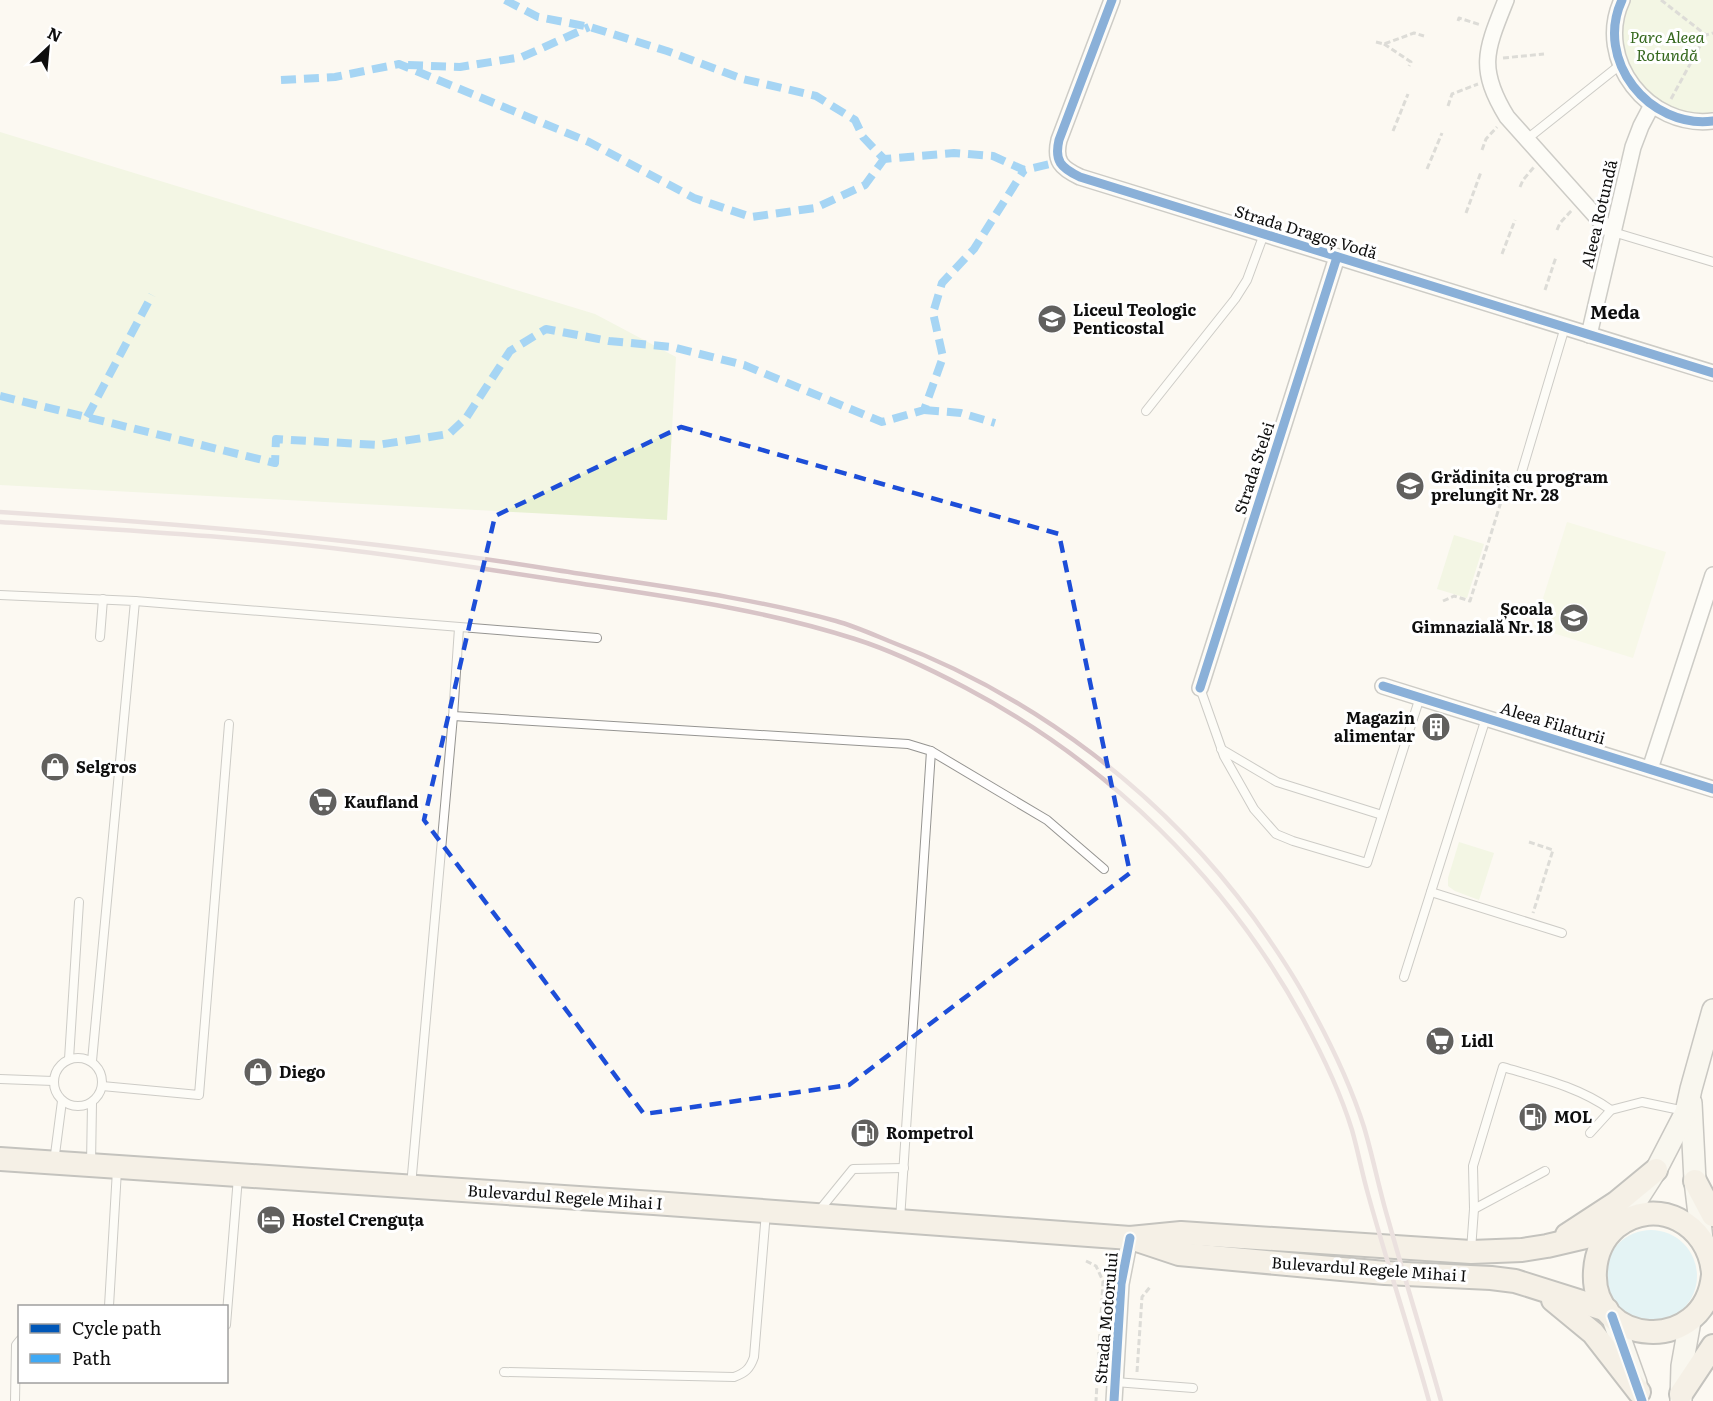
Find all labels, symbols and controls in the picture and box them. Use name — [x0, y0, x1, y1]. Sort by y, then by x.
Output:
north arrow — [18, 18, 78, 78]
text: N — [44, 20, 66, 47]
park label: Parc Aleea Rotundă — [1629, 24, 1705, 66]
street label: Aleea Rotundă — [1574, 157, 1622, 271]
street label: Strada Dragoș Vodă — [1232, 198, 1381, 264]
place label: Liceul Teologic Penticostal — [1073, 297, 1197, 339]
district label: Meda — [1590, 298, 1641, 325]
school or university icon: Liceul Teologic Penticostal — [1036, 303, 1068, 335]
street label: Strada Stelei — [1227, 418, 1279, 517]
place label: Grădinița cu program prelungit Nr. 28 — [1431, 464, 1608, 506]
school or university icon: Grădinița cu program prelungit Nr. 28 — [1394, 470, 1426, 502]
place label: Școala Gimnazială Nr. 18 — [1412, 596, 1554, 638]
school or university icon: Școala Gimnazială Nr. 18 — [1558, 602, 1590, 634]
street label: Aleea Filaturii — [1498, 695, 1609, 749]
place label: Magazin alimentar — [1334, 705, 1415, 747]
building icon: Magazin alimentar — [1420, 711, 1452, 743]
shop icon: Selgros — [39, 751, 71, 783]
place label: Selgros — [76, 754, 137, 778]
supermarket icon: Kaufland — [307, 786, 339, 818]
place label: Kaufland — [344, 789, 419, 813]
supermarket icon: Lidl — [1424, 1025, 1456, 1057]
place label: Lidl — [1461, 1028, 1494, 1052]
shop icon: Diego — [242, 1056, 274, 1088]
place label: Diego — [279, 1059, 326, 1083]
fuel station icon: MOL — [1517, 1101, 1549, 1133]
place label: MOL — [1554, 1104, 1592, 1128]
fuel station icon: Rompetrol — [849, 1117, 881, 1149]
place label: Rompetrol — [886, 1120, 974, 1144]
street label: Bulevardul Regele Mihai I — [467, 1177, 663, 1215]
hotel icon: Hostel Crenguța — [255, 1204, 287, 1236]
place label: Hostel Crenguța — [292, 1207, 425, 1232]
street label: Bulevardul Regele Mihai I — [1271, 1249, 1467, 1287]
street label: Strada Motorului — [1087, 1251, 1123, 1385]
legend — [18, 1305, 228, 1383]
text: Cycle path — [72, 1314, 161, 1341]
text: Path — [72, 1344, 111, 1371]

